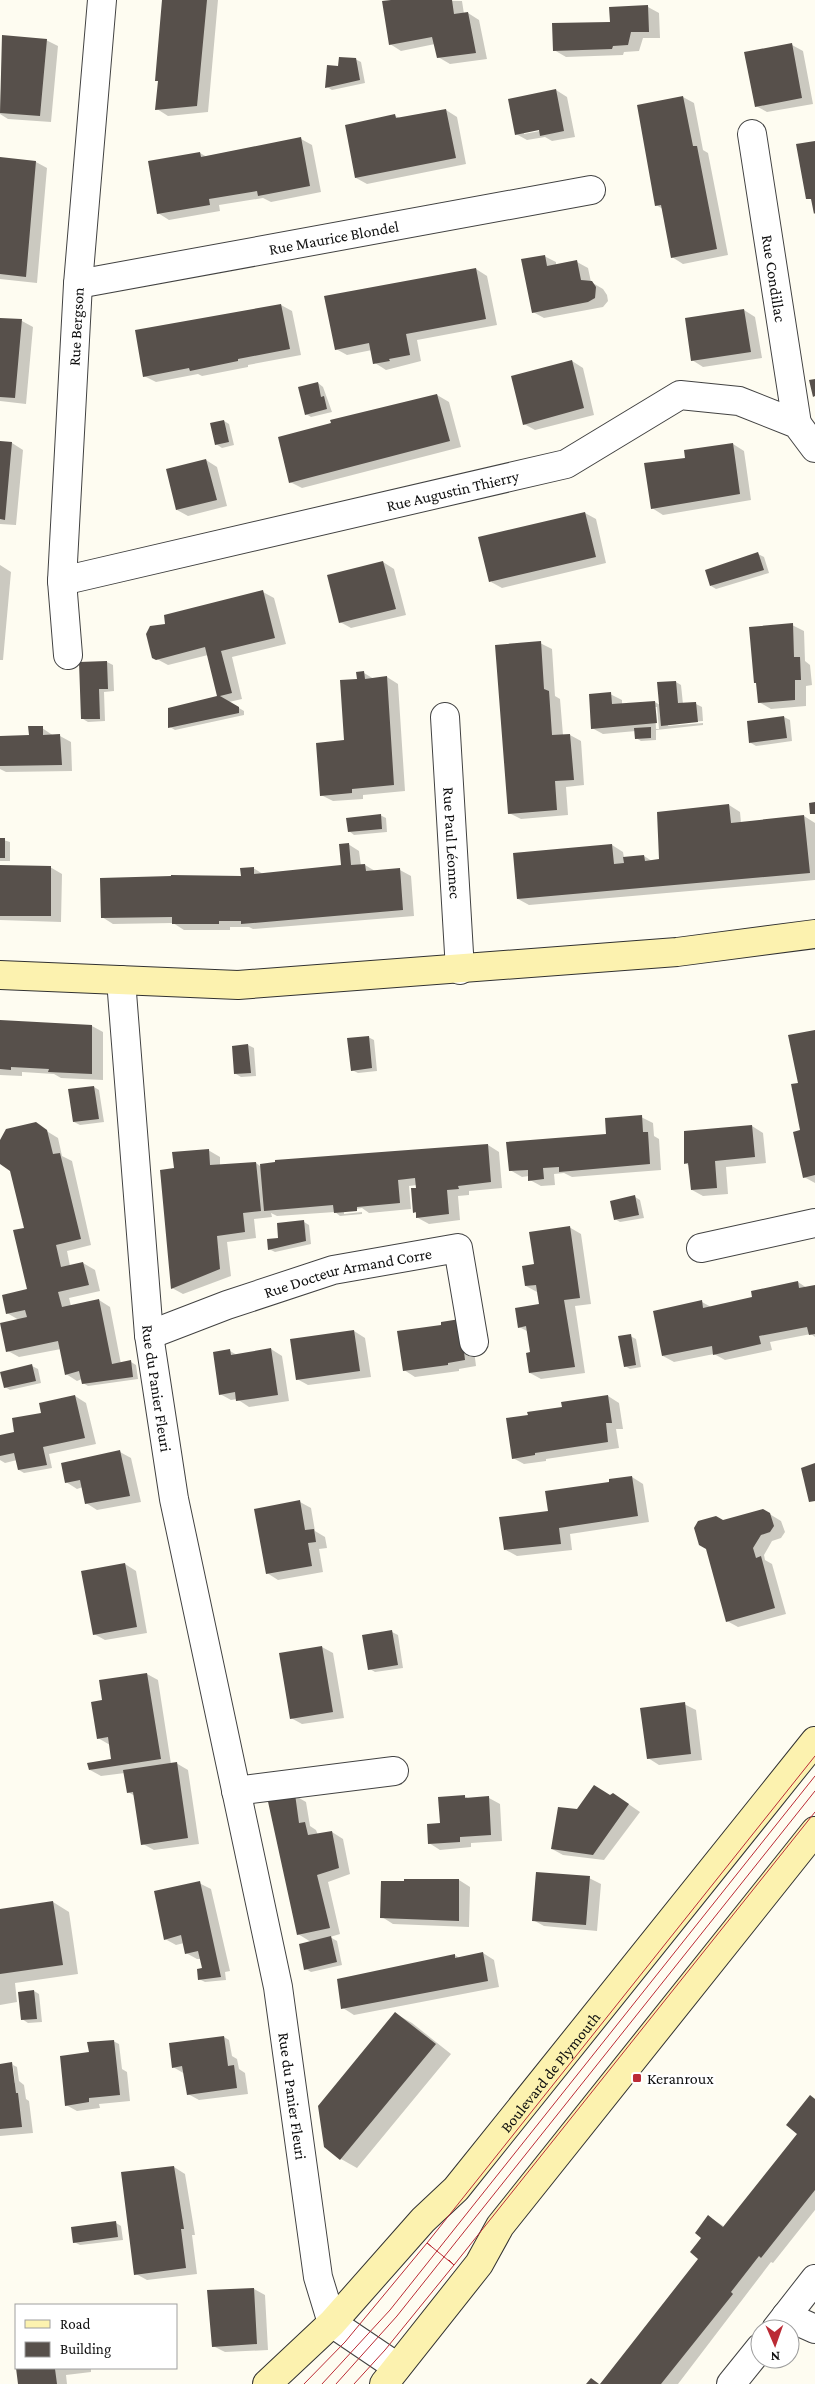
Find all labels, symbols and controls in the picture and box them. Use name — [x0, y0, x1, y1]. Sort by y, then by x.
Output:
street label: Rue Maurice Blondel — [267, 217, 400, 257]
street label: Rue Condillac — [759, 233, 790, 323]
street label: Rue Bergson — [65, 286, 86, 366]
street label: Rue Augustin Thierry — [385, 467, 521, 514]
street label: Rue Paul Léonnec — [441, 786, 464, 899]
street label: Rue Docteur Armand Corre — [262, 1244, 433, 1301]
street label: Rue du Panier Fleuri — [140, 1324, 175, 1453]
street label: Boulevard de Plymouth — [497, 2008, 603, 2135]
street label: Rue du Panier Fleuri — [276, 2031, 310, 2161]
place label: Keranroux — [647, 2070, 714, 2087]
marker: Keranroux — [631, 2072, 643, 2084]
legend — [15, 2304, 178, 2369]
text: Road — [60, 2316, 91, 2332]
north arrow — [750, 2319, 800, 2369]
text: Building — [60, 2341, 111, 2358]
text: N — [770, 2349, 781, 2365]

